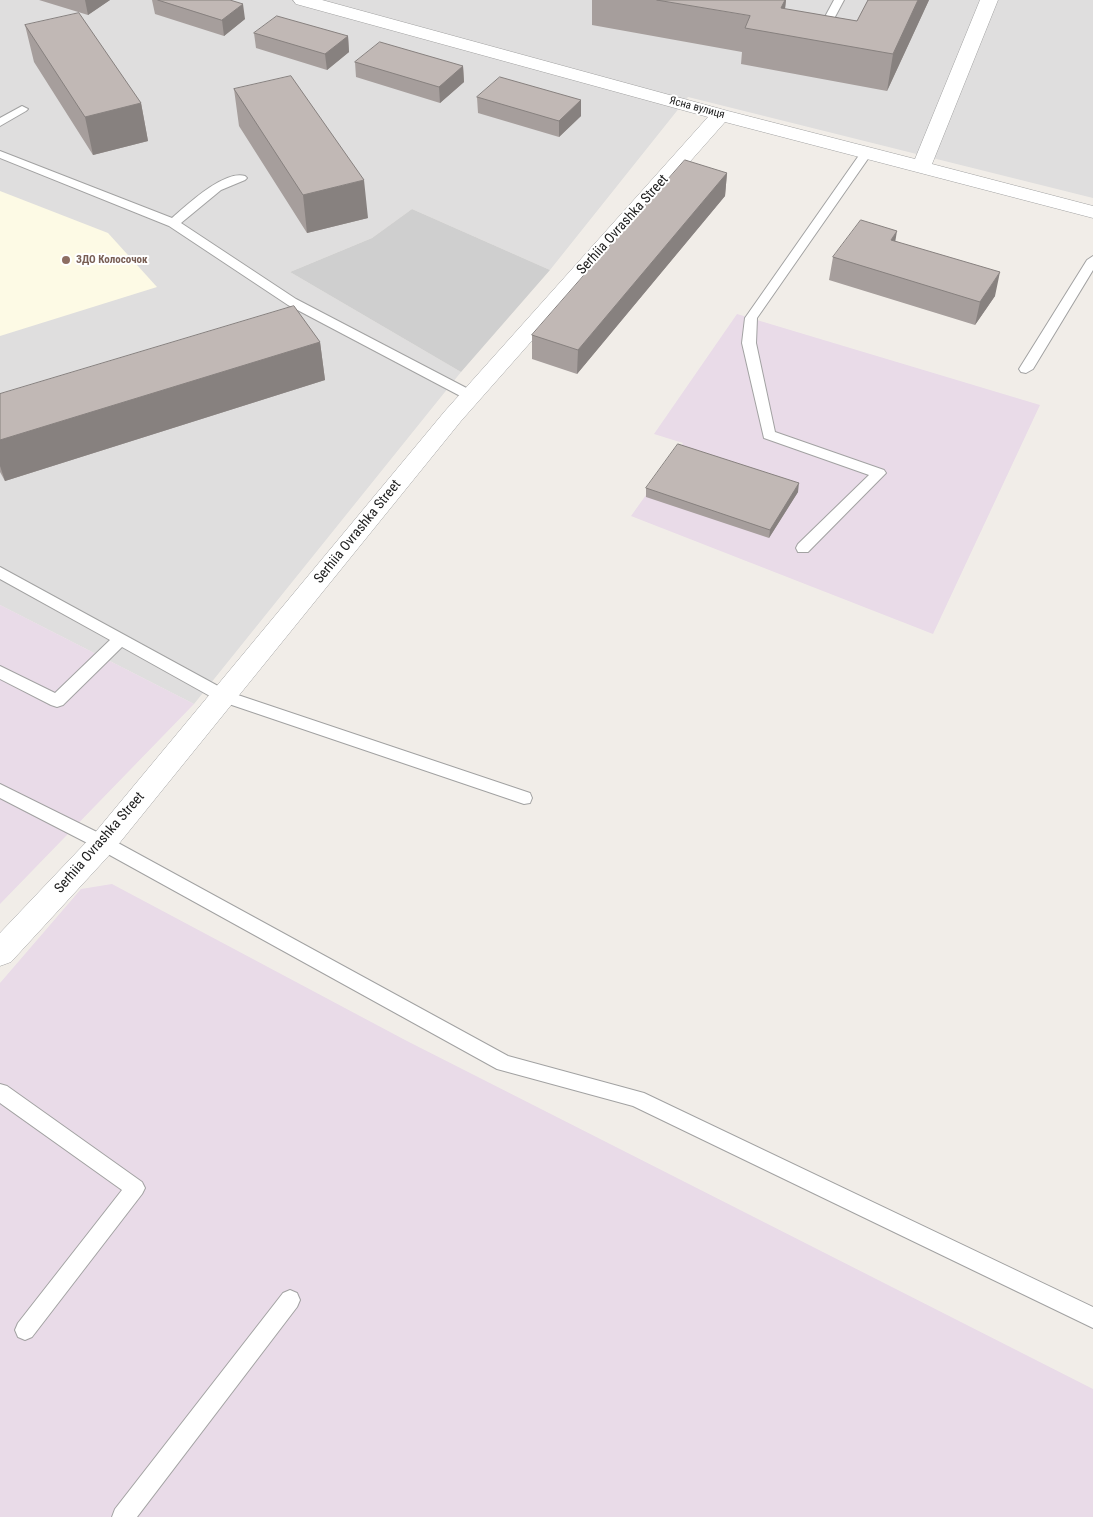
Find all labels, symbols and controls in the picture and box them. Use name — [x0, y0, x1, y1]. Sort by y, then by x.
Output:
street label: Ясна вулиця — [668, 94, 726, 122]
street label: Serhiia Ovrashka Street — [574, 172, 672, 278]
place label: ЗДО Колосочок — [76, 253, 148, 267]
marker: ЗДО Колосочок — [60, 254, 72, 266]
street label: Serhiia Ovrashka Street — [311, 477, 405, 587]
street label: Serhiia Ovrashka Street — [52, 789, 148, 897]

